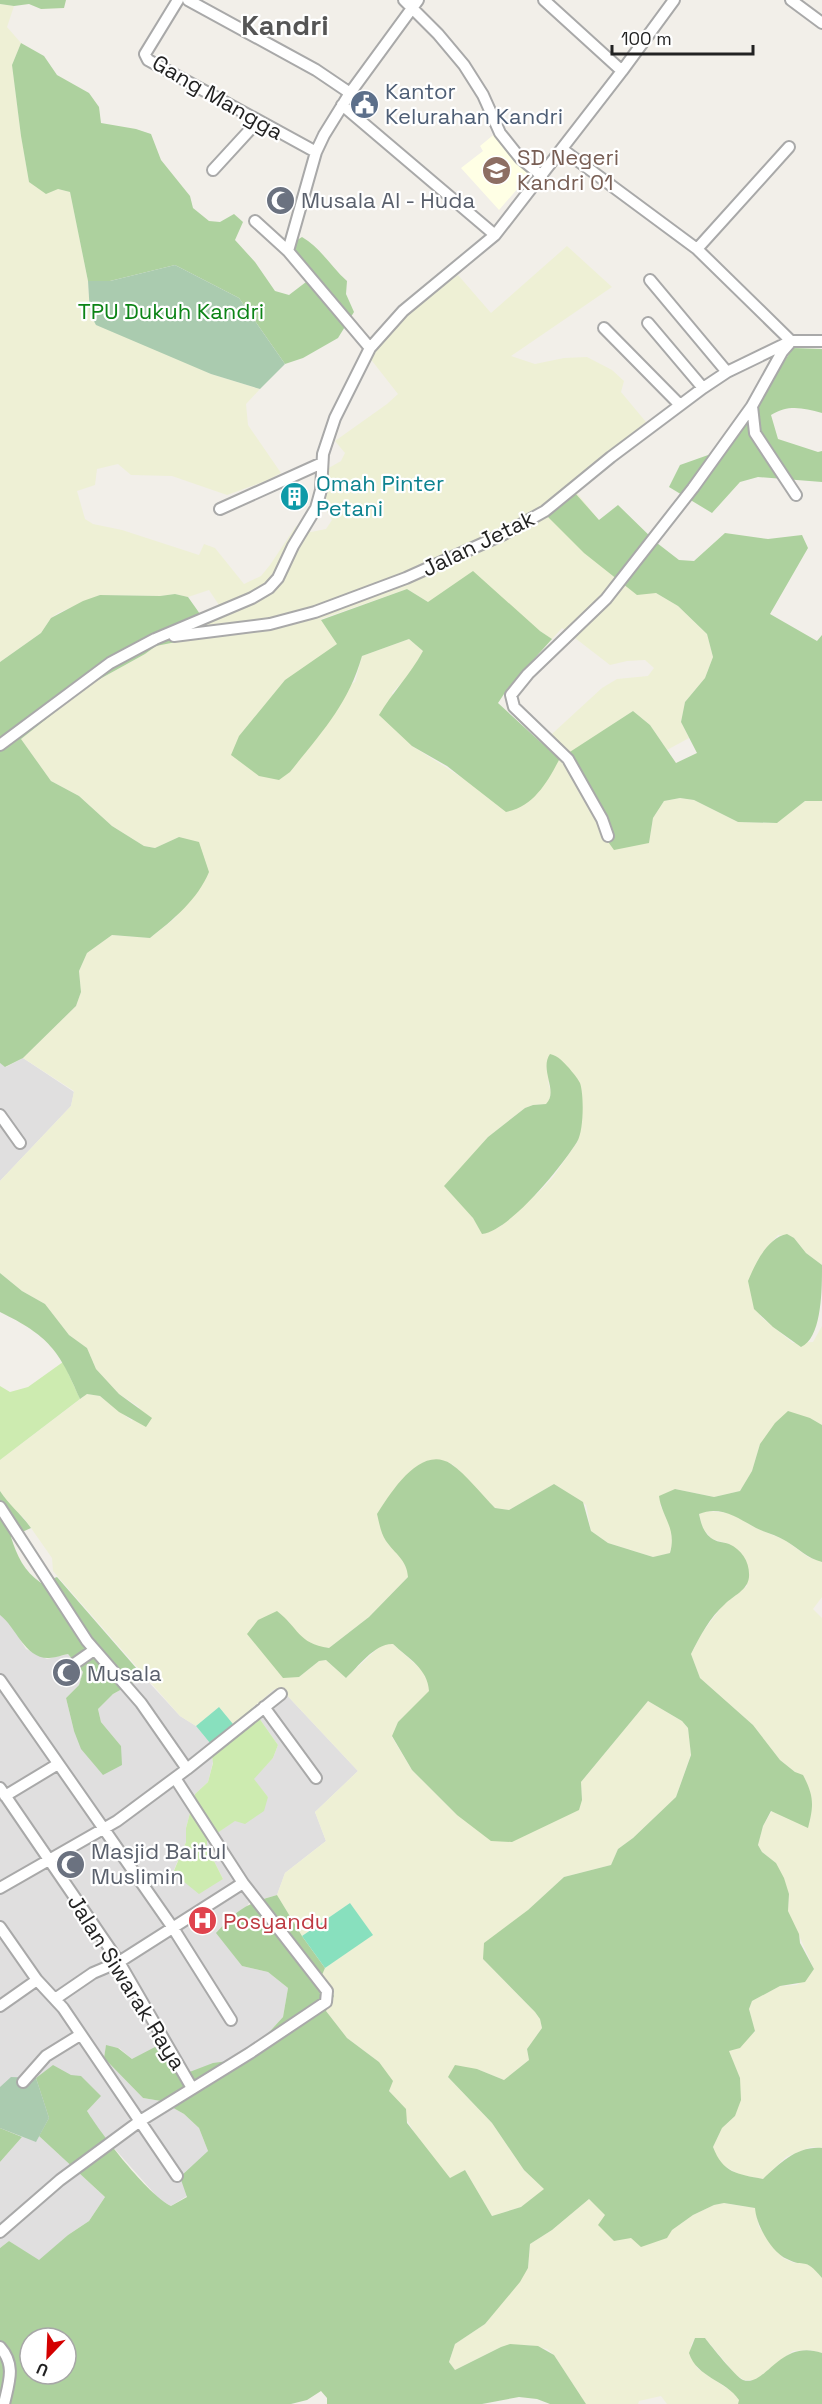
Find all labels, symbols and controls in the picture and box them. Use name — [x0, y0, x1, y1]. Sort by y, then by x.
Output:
district label: Kandri — [241, 7, 329, 43]
scale bar — [612, 18, 753, 56]
text: 100 m — [621, 27, 672, 50]
street label: Gang Mangga — [148, 48, 289, 146]
place label: Kantor Kelurahan Kandri — [385, 77, 563, 130]
public building icon: Kantor Kelurahan Kandri — [348, 88, 380, 120]
place label: SD Negeri Kandri 01 — [517, 143, 619, 196]
school or university icon: SD Negeri Kandri 01 — [480, 154, 512, 186]
mosque icon: Musala Al - Huda — [264, 184, 296, 216]
place label: Musala Al - Huda — [301, 186, 475, 214]
park label: TPU Dukuh Kandri — [78, 297, 264, 325]
place label: Omah Pinter Petani — [316, 469, 444, 522]
building icon: Omah Pinter Petani — [279, 480, 311, 512]
street label: Jalan Jetak — [417, 504, 539, 582]
mosque icon: Musala — [50, 1657, 82, 1689]
place label: Musala — [87, 1659, 162, 1687]
place label: Masjid Baitul Muslimin — [91, 1837, 226, 1890]
mosque icon: Masjid Baitul Muslimin — [54, 1848, 86, 1880]
street label: Jalan Siwarak Raya — [62, 1889, 193, 2075]
hospital icon: Posyandu — [186, 1905, 218, 1937]
place label: Posyandu — [223, 1907, 328, 1935]
north arrow — [18, 2326, 78, 2386]
text: U — [33, 2358, 51, 2381]

